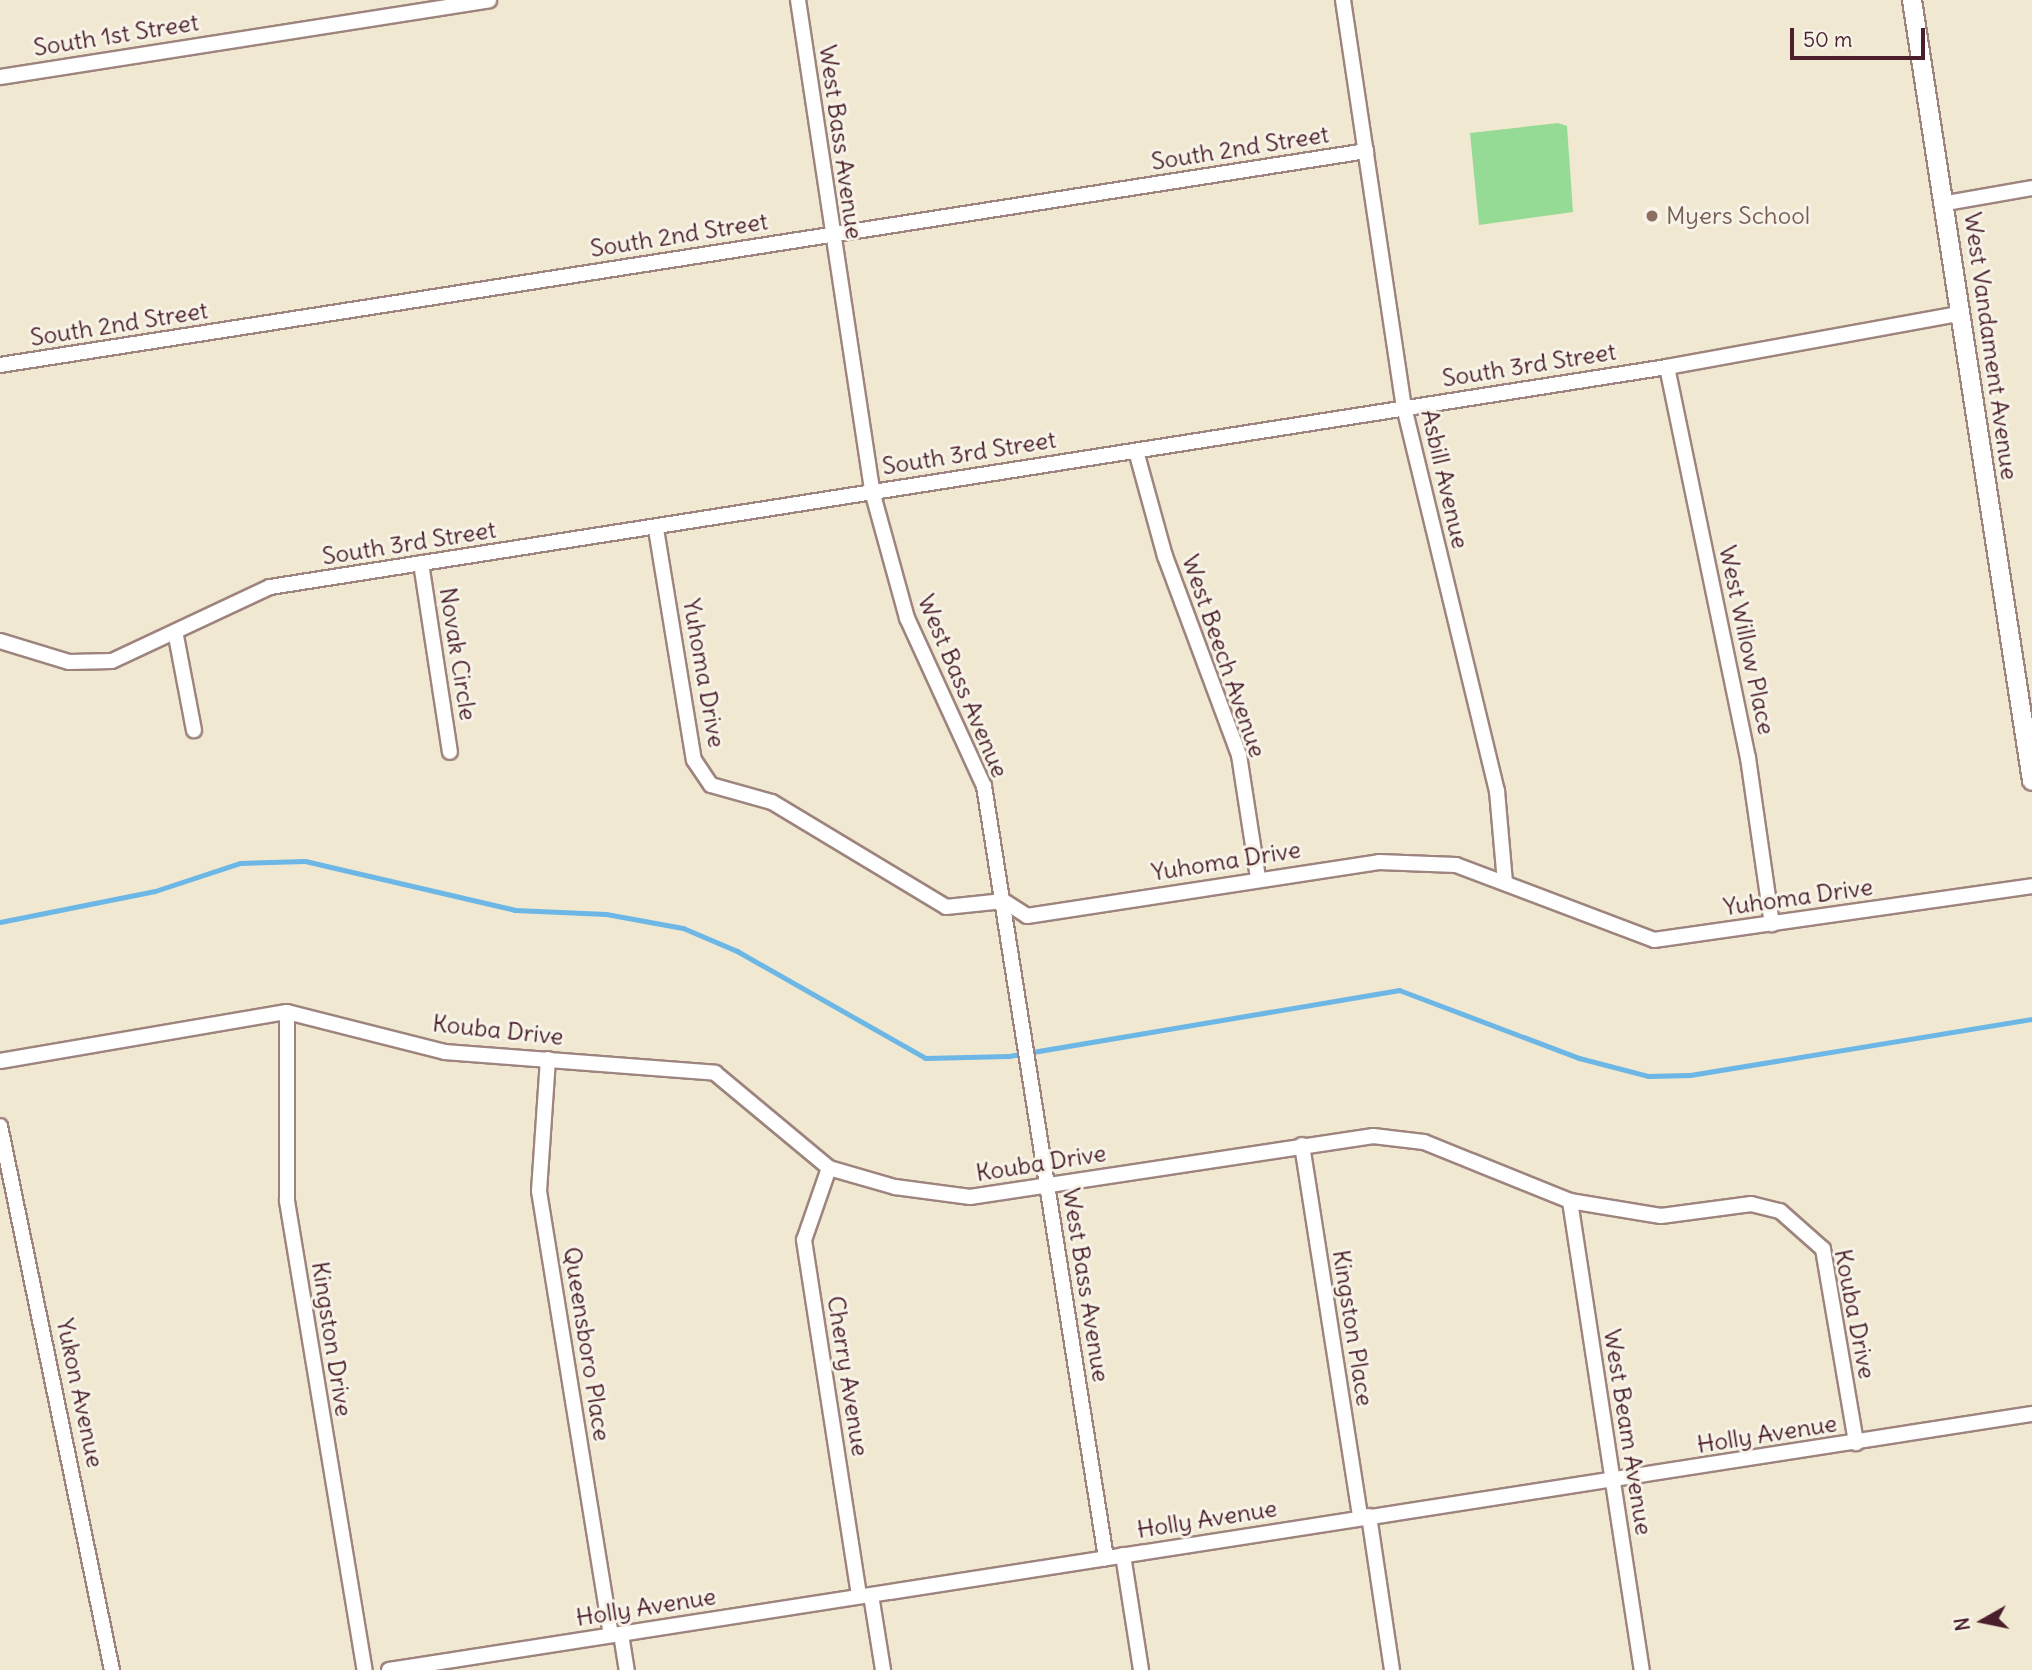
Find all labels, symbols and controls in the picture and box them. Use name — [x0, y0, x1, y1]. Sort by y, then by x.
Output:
street label: South 1st Street — [31, 8, 201, 62]
scale bar — [1794, 14, 1929, 58]
text: 50 m — [1803, 26, 1852, 53]
street label: West Bass Avenue — [813, 43, 869, 241]
street label: South 2nd Street — [1149, 120, 1331, 176]
place label: Myers School — [1666, 202, 1810, 230]
street label: South 2nd Street — [588, 207, 770, 263]
marker: Myers School — [1644, 208, 1660, 224]
street label: West Vandament Avenue — [1958, 210, 2024, 482]
street label: South 2nd Street — [28, 296, 210, 352]
street label: South 3rd Street — [1440, 337, 1618, 393]
street label: Asbill Avenue — [1415, 407, 1475, 551]
street label: South 3rd Street — [880, 425, 1058, 481]
street label: South 3rd Street — [320, 515, 498, 571]
street label: West Willow Place — [1713, 543, 1781, 737]
street label: West Beech Avenue — [1176, 551, 1272, 761]
street label: Novak Circle — [433, 585, 483, 723]
street label: West Bass Avenue — [911, 590, 1015, 782]
street label: Yuhoma Drive — [677, 596, 731, 750]
street label: Yuhoma Drive — [1149, 835, 1303, 887]
street label: Yuhoma Drive — [1721, 872, 1875, 922]
street label: Kouba Drive — [431, 1009, 565, 1051]
street label: Kouba Drive — [974, 1138, 1108, 1188]
street label: West Bass Avenue — [1056, 1186, 1116, 1384]
street label: Queensboro Place — [557, 1245, 617, 1443]
street label: Kouba Drive — [1828, 1247, 1882, 1381]
street label: Kingston Place — [1326, 1248, 1380, 1408]
street label: Kingston Drive — [306, 1260, 358, 1418]
street label: Cherry Avenue — [821, 1294, 875, 1458]
street label: Yukon Avenue — [50, 1316, 110, 1470]
street label: West Beam Avenue — [1597, 1327, 1659, 1537]
street label: Holly Avenue — [1695, 1409, 1839, 1459]
street label: Holly Avenue — [1135, 1494, 1279, 1544]
street label: Holly Avenue — [574, 1582, 718, 1632]
north arrow — [1948, 1586, 2018, 1656]
text: N — [1949, 1616, 1975, 1633]

